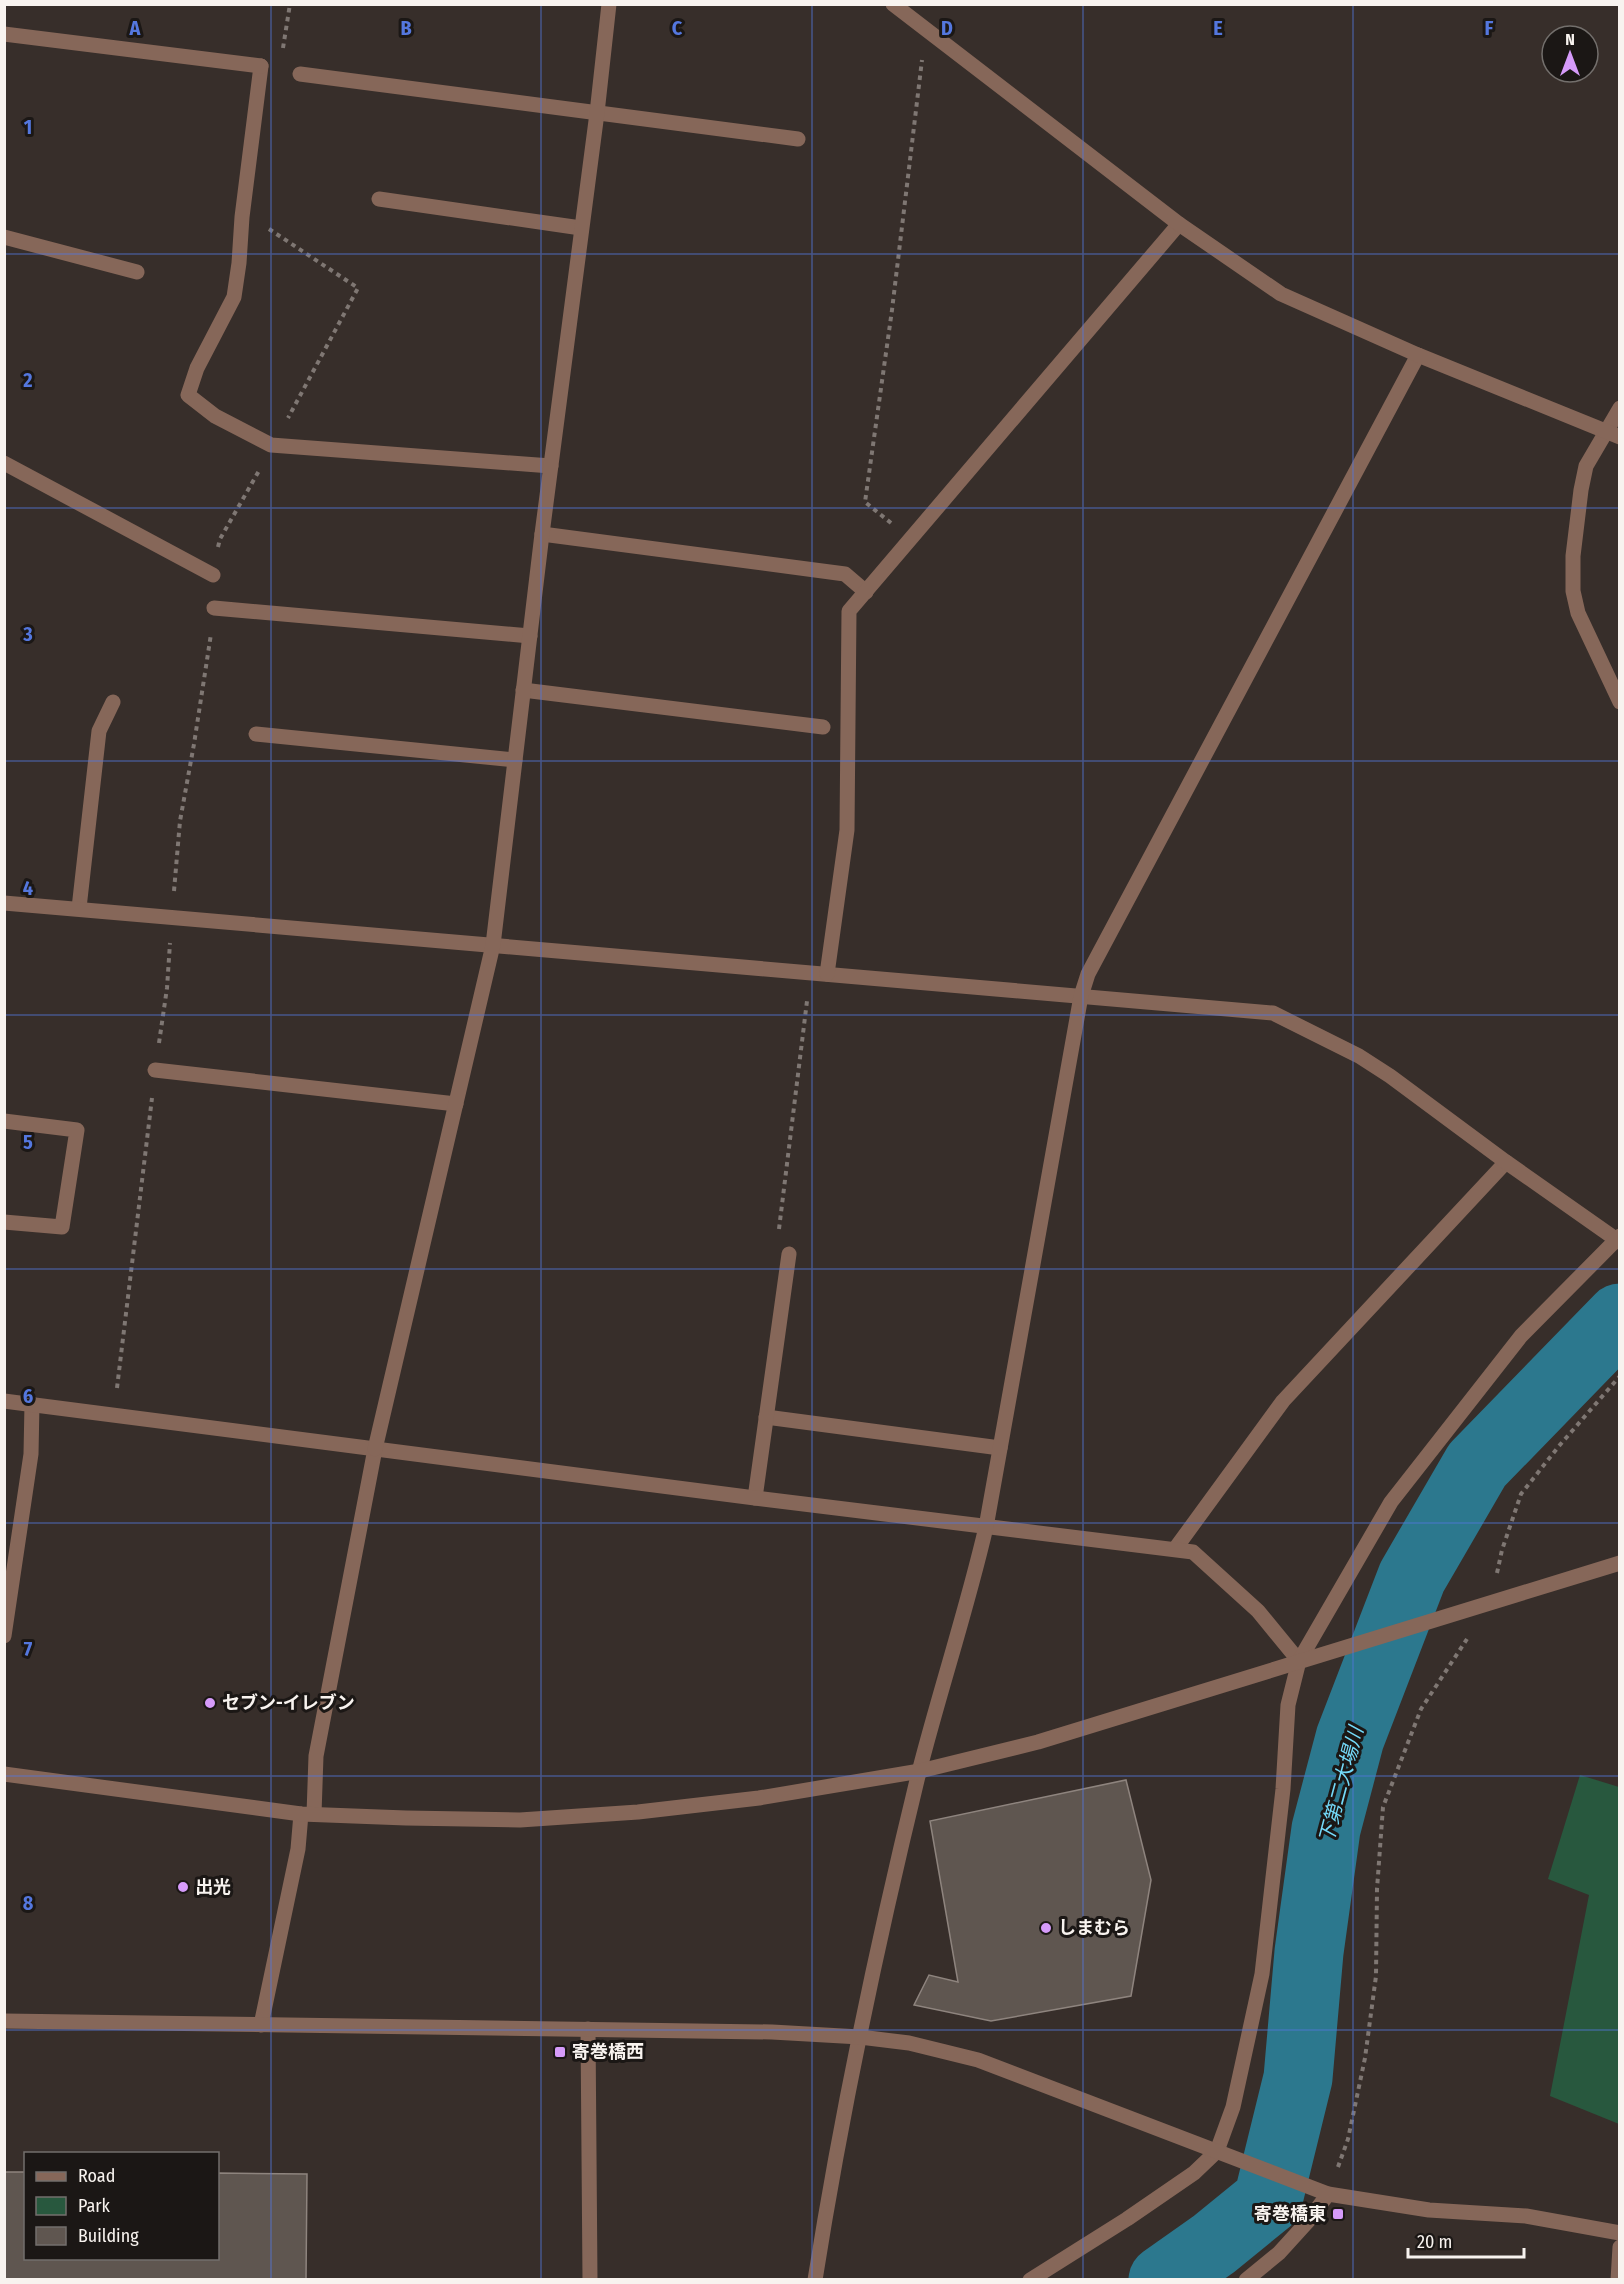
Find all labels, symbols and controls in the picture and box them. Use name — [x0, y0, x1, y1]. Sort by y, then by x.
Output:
text: A — [129, 16, 142, 40]
text: B — [400, 16, 412, 40]
text: C — [672, 16, 683, 40]
text: D — [941, 16, 953, 40]
text: E — [1213, 16, 1223, 40]
text: F — [1485, 16, 1494, 40]
north arrow — [1540, 24, 1600, 84]
text: N — [1565, 30, 1575, 49]
text: 1 — [24, 115, 32, 139]
text: 2 — [22, 368, 33, 392]
text: 3 — [22, 622, 33, 646]
text: 4 — [23, 876, 33, 900]
text: 5 — [23, 1130, 33, 1154]
text: 6 — [23, 1384, 33, 1408]
text: 7 — [24, 1637, 33, 1661]
place label: セブン-イレブン — [222, 1692, 355, 1714]
marker: セブン-イレブン — [203, 1696, 217, 1710]
water label: 下第二大場川 — [1314, 1722, 1369, 1846]
place label: 出光 — [195, 1876, 231, 1898]
marker: 出光 — [176, 1880, 190, 1894]
text: 8 — [23, 1891, 34, 1915]
place label: しまむら — [1058, 1917, 1130, 1939]
marker: しまむら — [1039, 1921, 1053, 1935]
place label: 寄巻橋西 — [572, 2041, 644, 2063]
marker: 寄巻橋西 — [553, 2045, 567, 2059]
legend — [24, 2152, 219, 2260]
text: Road — [78, 2165, 115, 2187]
text: Park — [78, 2195, 111, 2217]
place label: 寄巻橋東 — [1254, 2203, 1326, 2225]
marker: 寄巻橋東 — [1331, 2207, 1345, 2221]
scale bar — [1408, 2221, 1524, 2259]
text: Building — [78, 2225, 139, 2247]
text: 20 m — [1417, 2231, 1452, 2253]

